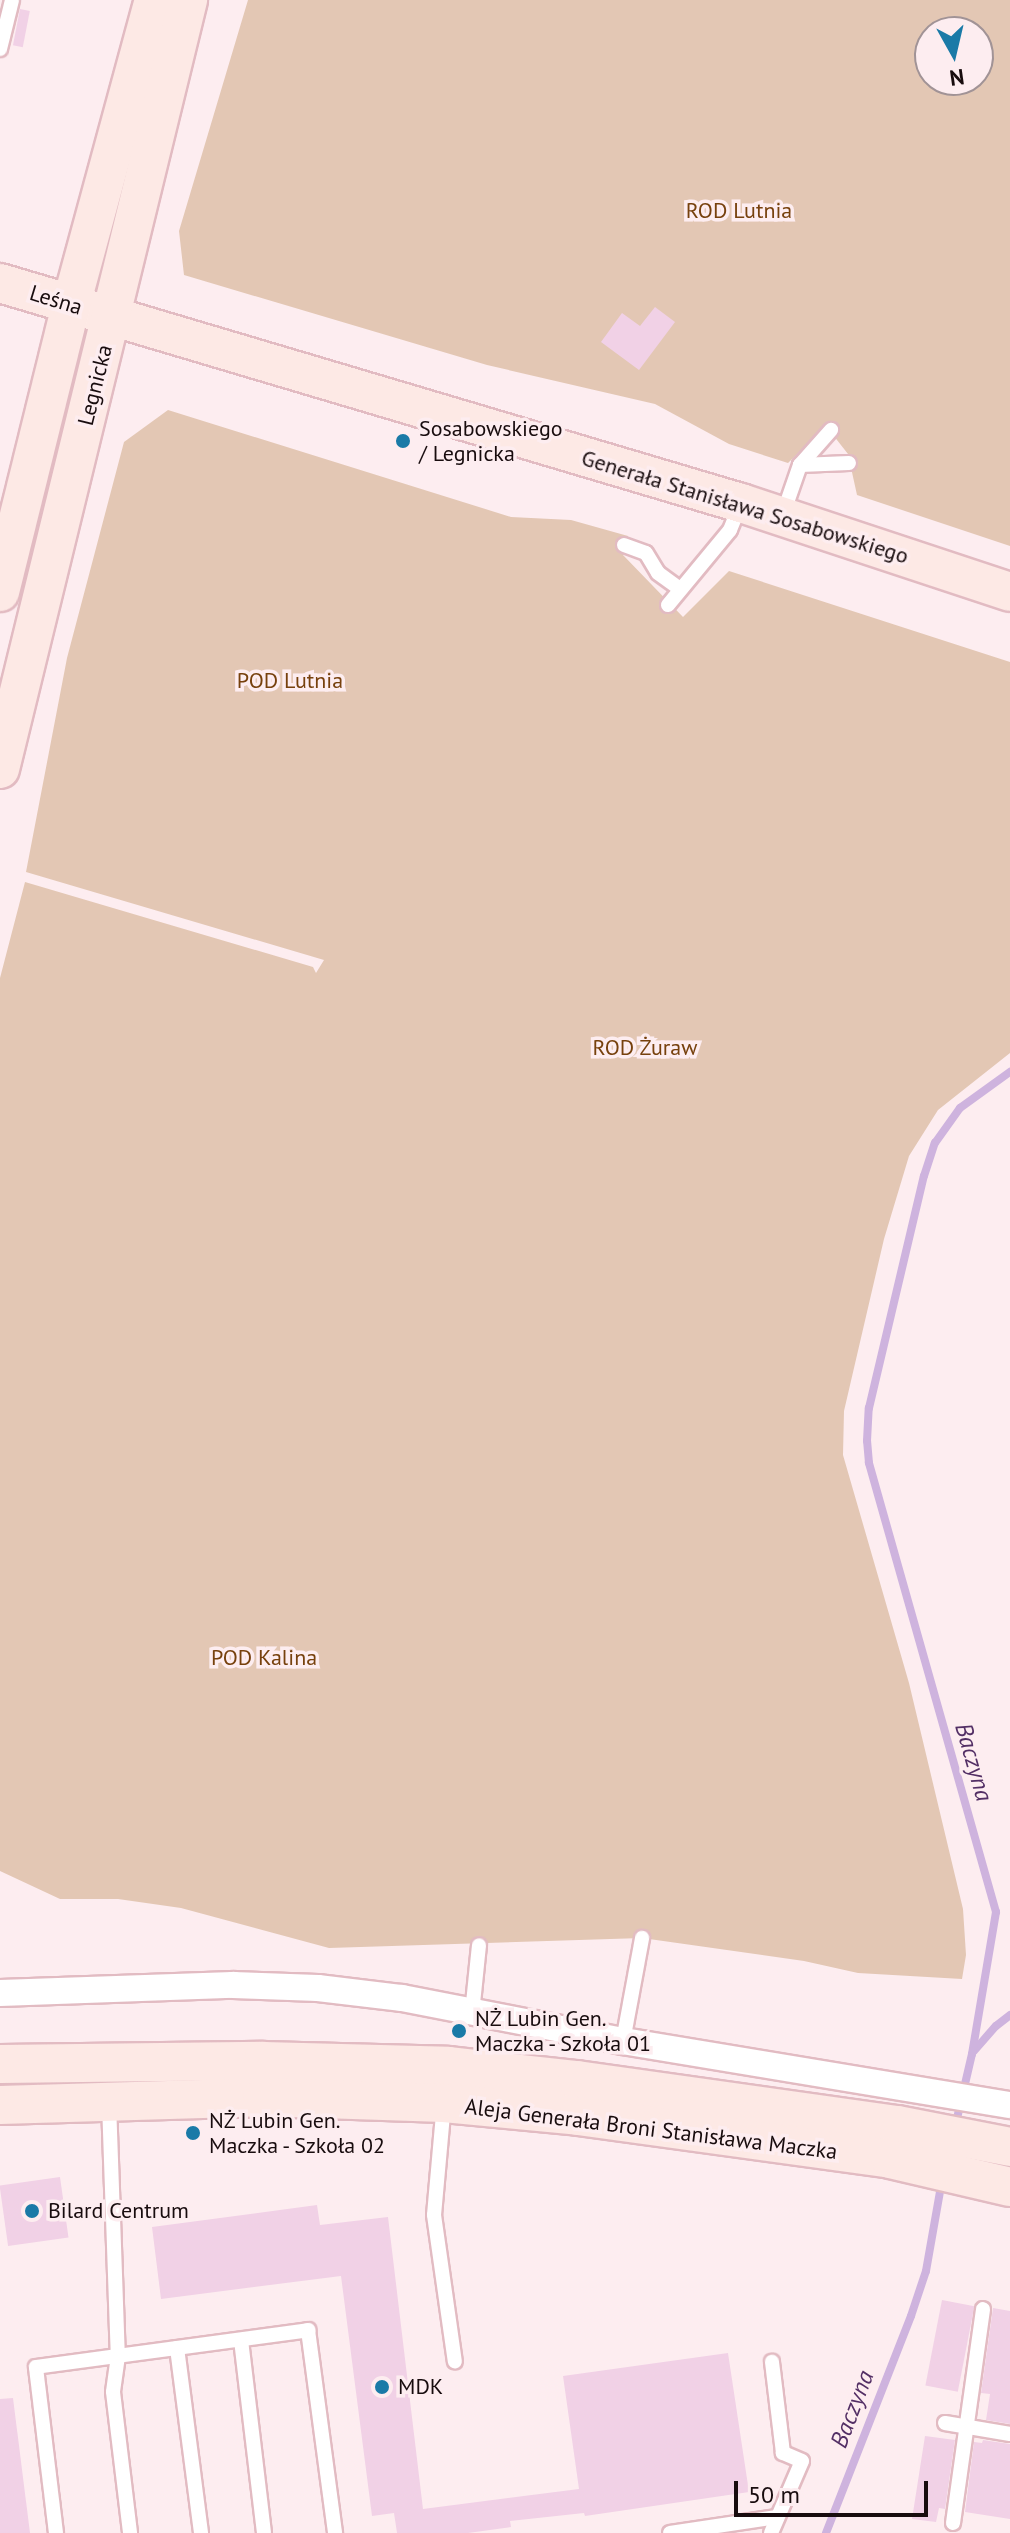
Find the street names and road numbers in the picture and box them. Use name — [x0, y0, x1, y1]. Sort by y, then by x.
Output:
street label: Leśna — [27, 280, 85, 320]
street label: Legnicka — [72, 342, 118, 428]
street label: Generała Stanisława Sosabowskiego — [578, 445, 912, 569]
street label: Aleja Generała Broni Stanisława Maczka — [463, 2093, 839, 2165]

